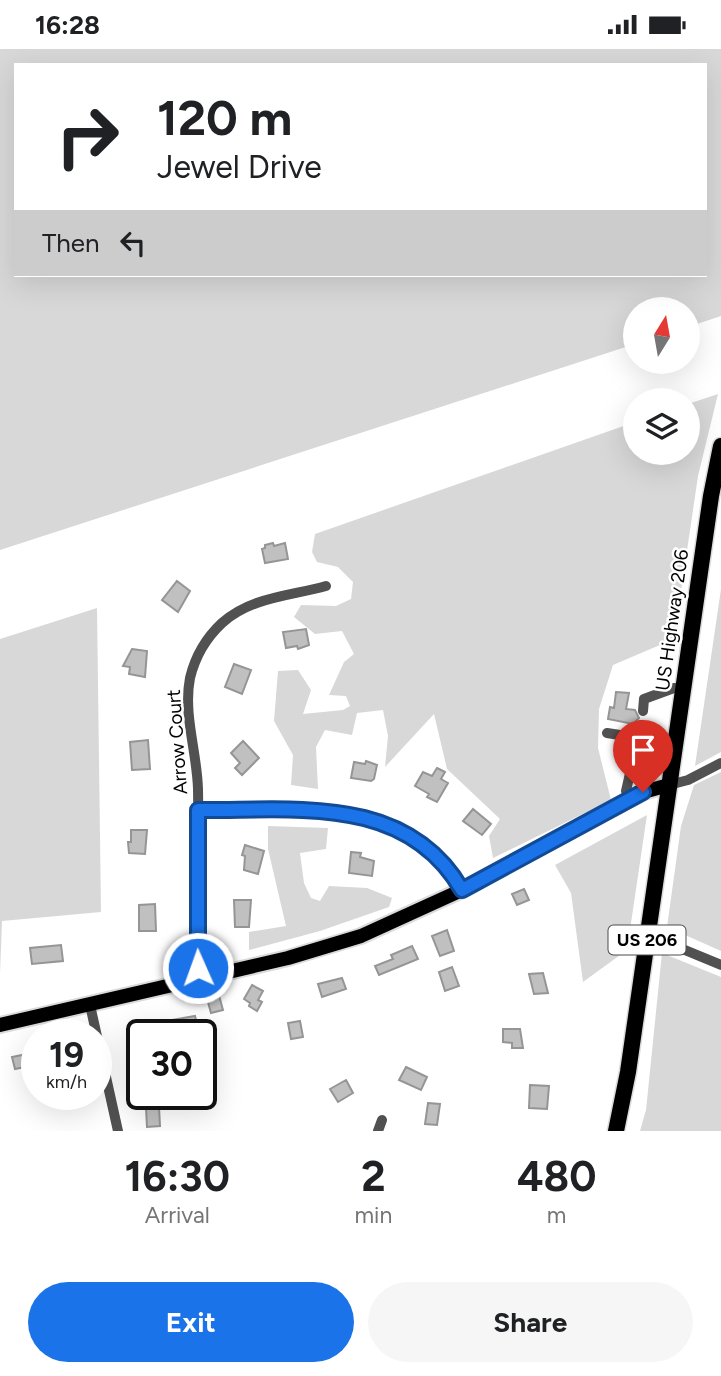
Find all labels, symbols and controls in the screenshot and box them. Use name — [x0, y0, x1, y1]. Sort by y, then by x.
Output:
text: 16:28 — [35, 9, 100, 41]
text: 120 m — [157, 88, 292, 147]
icon: right — [42, 91, 133, 182]
text: Jewel Drive — [157, 148, 322, 186]
icon: left — [114, 224, 152, 262]
text: Then — [42, 227, 100, 259]
north arrow — [623, 297, 700, 375]
map controls — [623, 297, 700, 465]
button: layers — [623, 388, 700, 465]
street label: US Highway 206 — [651, 548, 693, 692]
street label: Arrow Court — [162, 689, 192, 795]
pin — [613, 720, 673, 792]
icon: arrive — [624, 731, 662, 769]
road number: US 206 — [608, 925, 686, 955]
position arrow — [161, 931, 235, 1005]
speed limit sign: 30 — [126, 1019, 217, 1110]
text: 19 — [49, 1034, 84, 1076]
text: km/h — [46, 1071, 87, 1093]
text: 16:30 — [125, 1151, 230, 1202]
text: 2 — [361, 1151, 386, 1202]
text: 480 — [517, 1151, 596, 1202]
text: Arrival — [145, 1201, 210, 1229]
text: min — [355, 1201, 392, 1229]
text: m — [547, 1201, 566, 1229]
button: Exit — [28, 1282, 354, 1362]
button: Share — [368, 1282, 693, 1362]

